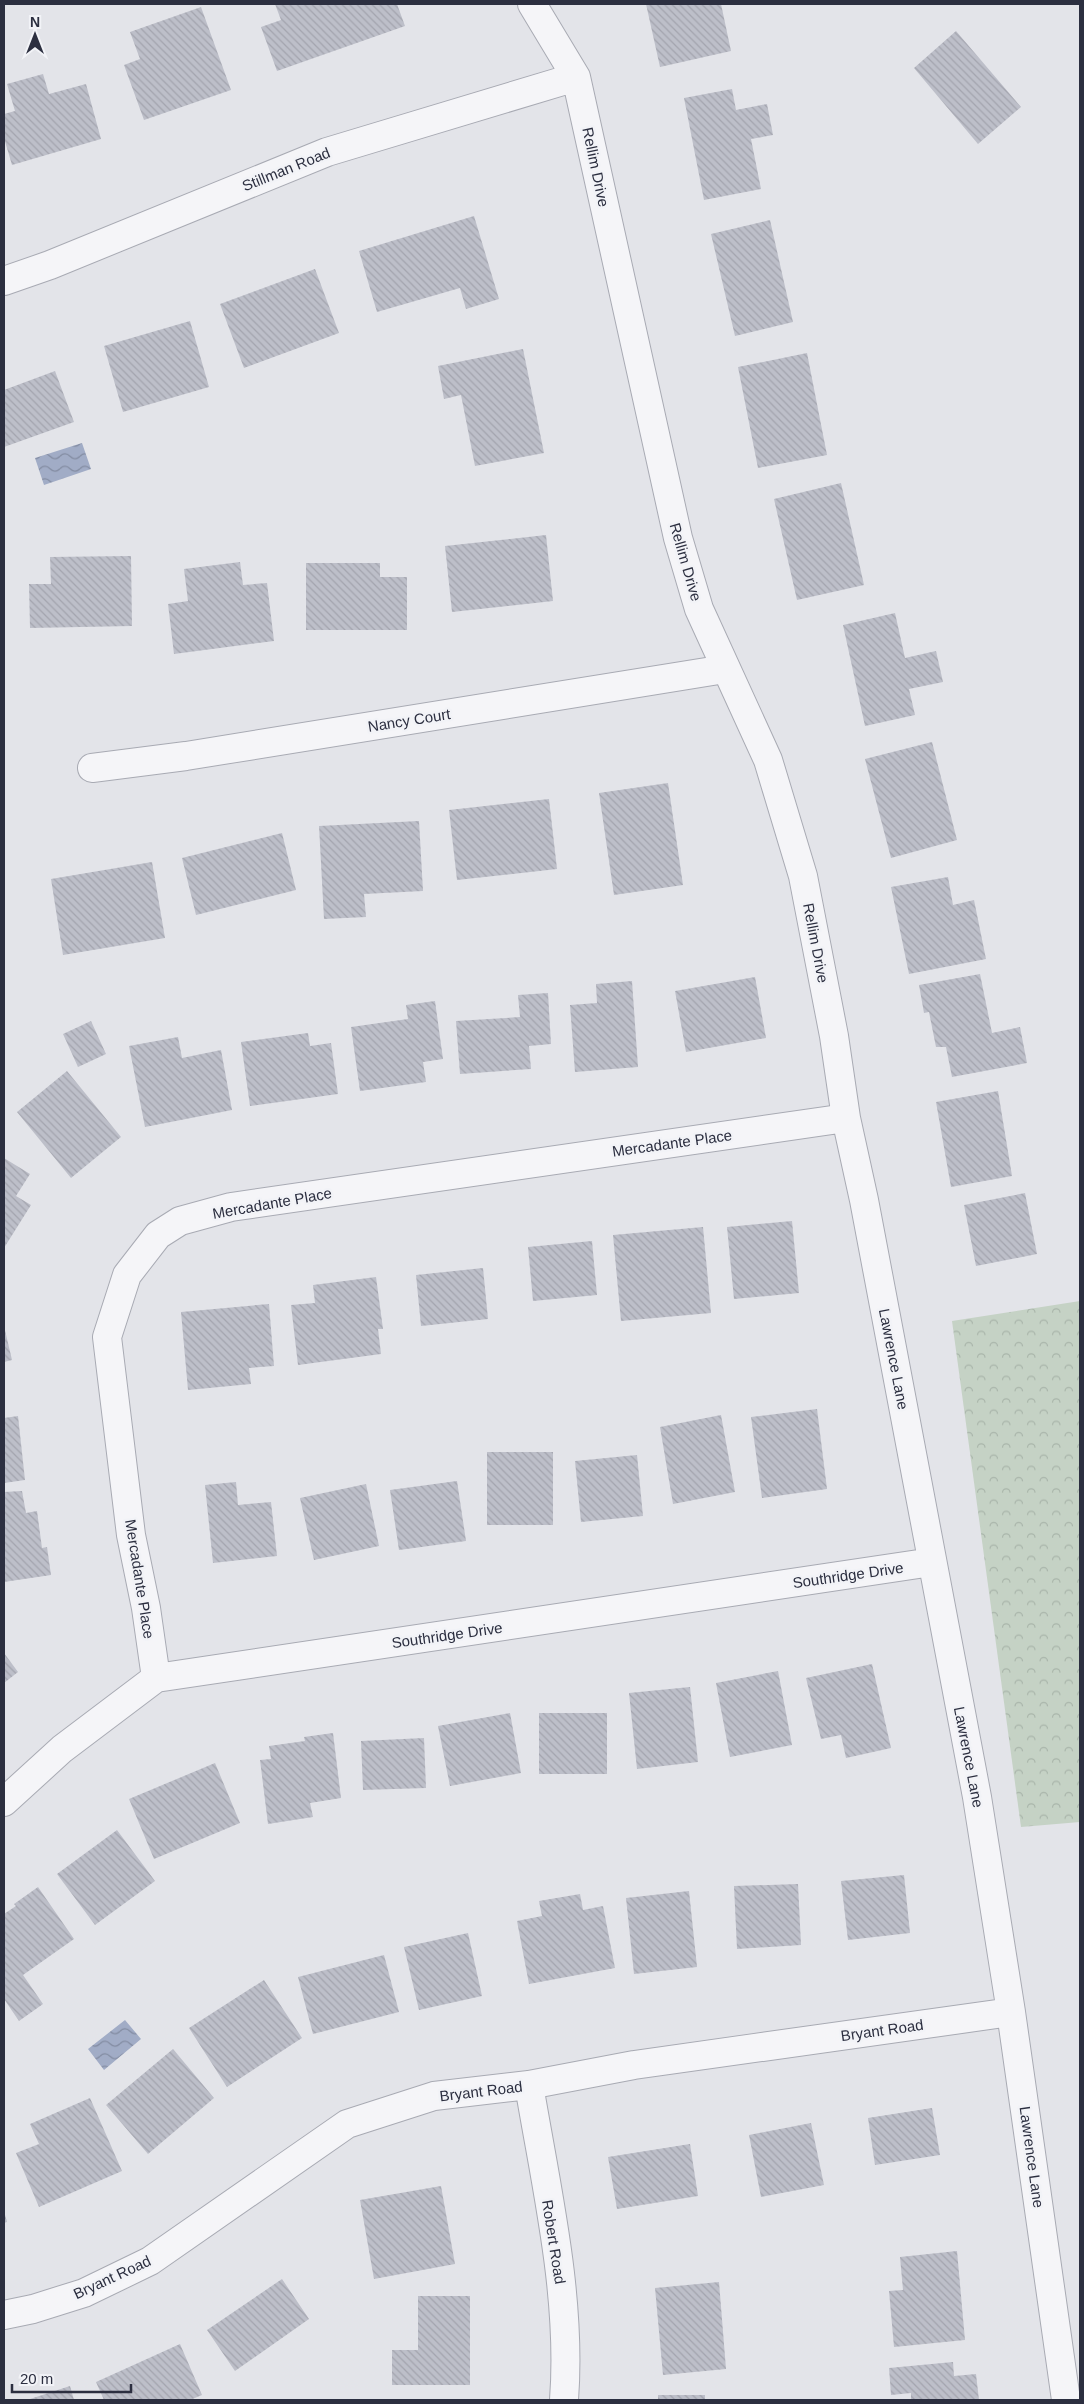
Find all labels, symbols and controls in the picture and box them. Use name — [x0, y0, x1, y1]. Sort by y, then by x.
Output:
north arrow — [10, 10, 60, 60]
text: N — [30, 14, 40, 30]
street label: Rellim Drive — [579, 126, 613, 208]
street label: Stillman Road — [240, 144, 332, 194]
street label: Rellim Drive — [667, 521, 705, 603]
street label: Nancy Court — [366, 705, 452, 735]
street label: Rellim Drive — [800, 902, 832, 984]
street label: Mercadante Place — [611, 1126, 733, 1160]
street label: Mercadante Place — [211, 1184, 333, 1222]
street label: Lawrence Lane — [876, 1307, 912, 1411]
street label: Mercadante Place — [122, 1518, 158, 1640]
street label: Southridge Drive — [791, 1559, 905, 1591]
street label: Southridge Drive — [390, 1619, 504, 1651]
street label: Lawrence Lane — [951, 1705, 987, 1809]
street label: Bryant Road — [840, 2016, 924, 2044]
street label: Bryant Road — [439, 2077, 523, 2105]
street label: Lawrence Lane — [1016, 2105, 1048, 2209]
street label: Robert Road — [539, 2199, 569, 2285]
street label: Bryant Road — [71, 2252, 153, 2302]
scale bar — [12, 2362, 131, 2394]
text: 20 m — [20, 2370, 53, 2387]

